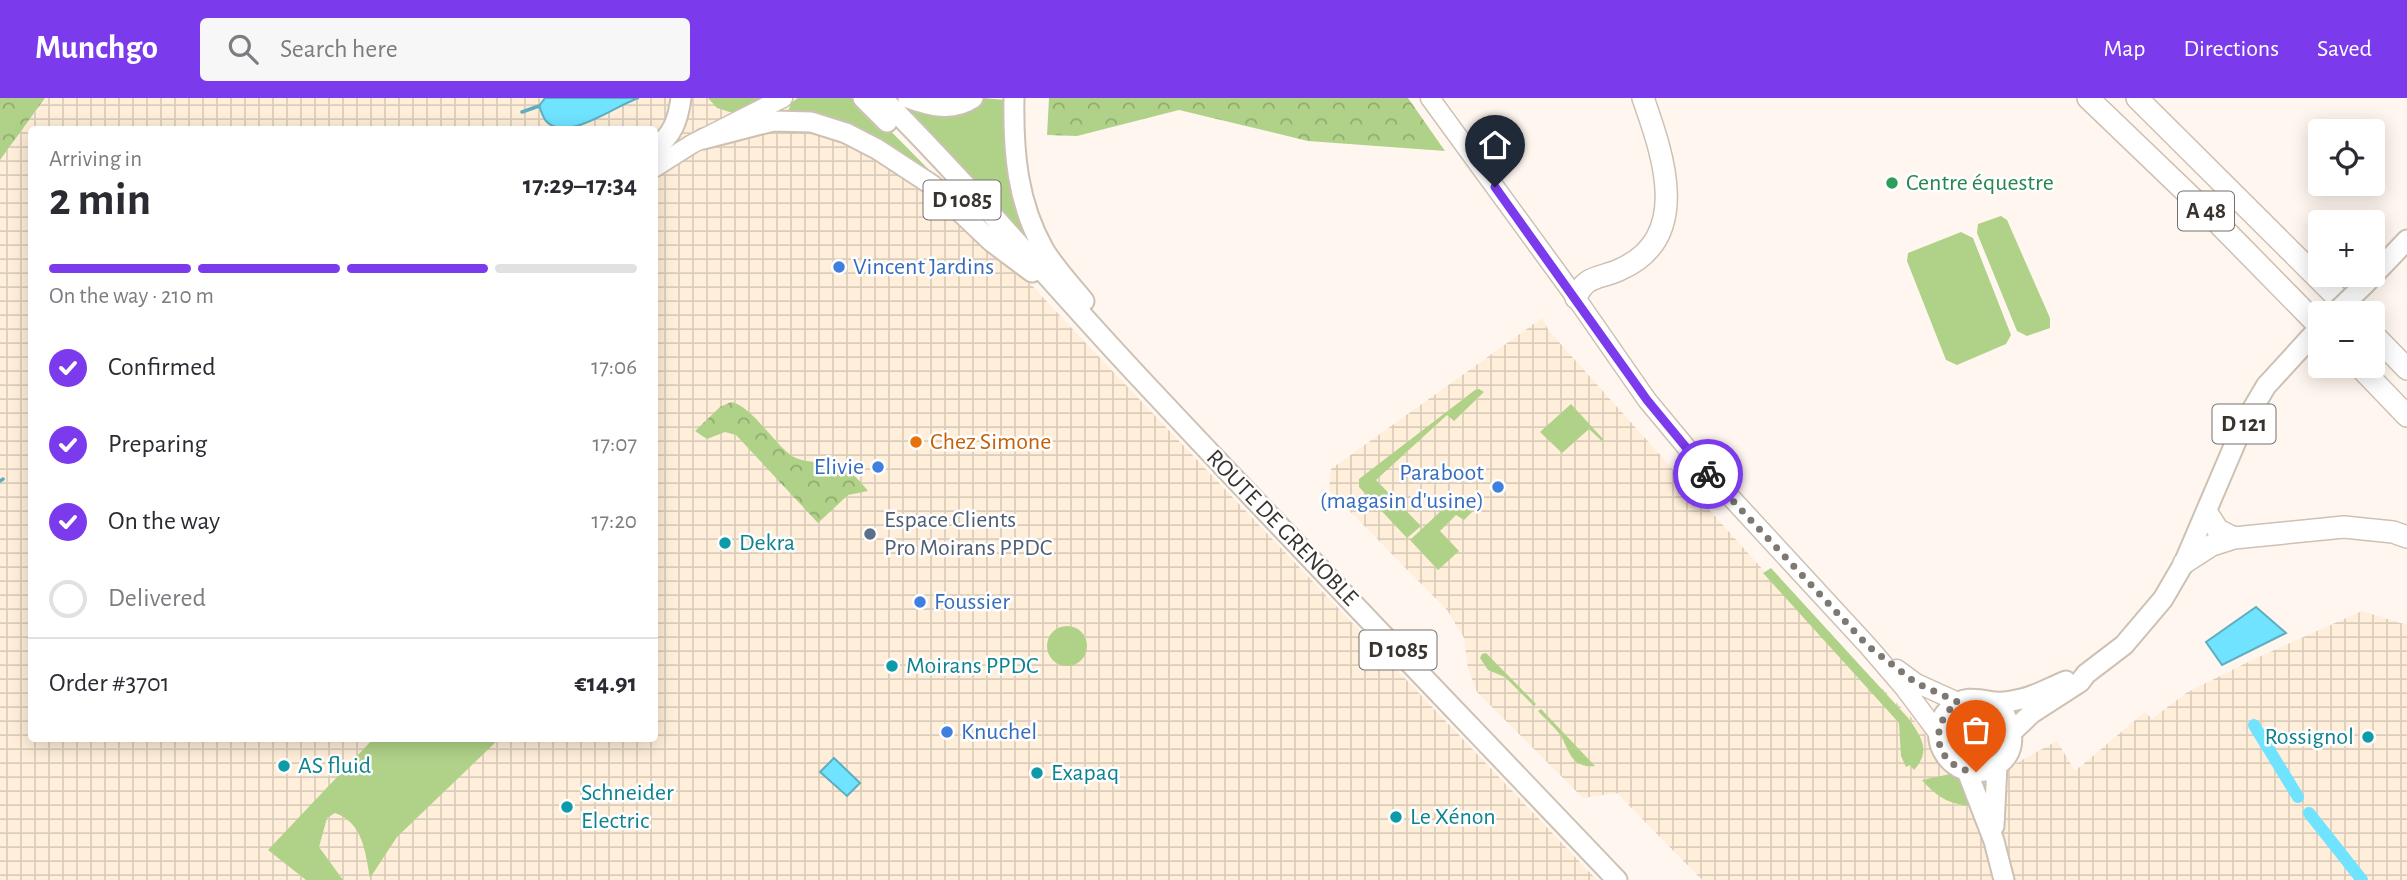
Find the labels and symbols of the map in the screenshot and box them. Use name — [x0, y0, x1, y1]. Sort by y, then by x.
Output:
pin — [1465, 115, 1525, 187]
place label: Centre équestre — [1906, 171, 2054, 195]
marker: Centre équestre — [1884, 175, 1900, 191]
road number: D 1085 — [923, 180, 1000, 220]
road number: A 48 — [2178, 192, 2234, 230]
place label: Vincent Jardins — [853, 255, 994, 279]
marker: Vincent Jardins — [831, 259, 847, 275]
road number: D 121 — [2212, 404, 2276, 444]
place label: Chez Simone — [930, 430, 1051, 454]
marker: Chez Simone — [908, 434, 924, 450]
courier — [1673, 439, 1743, 509]
street label: ROUTE DE GRENOBLE — [1202, 445, 1363, 611]
place label: Elivie — [814, 455, 864, 479]
marker: Elivie — [870, 459, 886, 475]
place label: Paraboot (magasin d'usine) — [1320, 461, 1484, 513]
marker: Paraboot (magasin d'usine) — [1490, 479, 1506, 495]
place label: Espace Clients Pro Moirans PPDC — [884, 508, 1052, 560]
marker: Espace Clients Pro Moirans PPDC — [862, 526, 878, 542]
place label: Dekra — [739, 531, 795, 555]
marker: Dekra — [717, 535, 733, 551]
place label: Foussier — [934, 590, 1010, 614]
marker: Foussier — [912, 594, 928, 610]
road number: D 1085 — [1360, 630, 1436, 670]
place label: Moirans PPDC — [906, 654, 1039, 678]
marker: Moirans PPDC — [884, 658, 900, 674]
pin — [1946, 700, 2006, 772]
place label: Knuchel — [961, 720, 1037, 744]
marker: Knuchel — [939, 724, 955, 740]
place label: Rossignol — [2264, 725, 2354, 749]
marker: Rossignol — [2360, 729, 2376, 745]
place label: AS fluid — [298, 754, 371, 778]
marker: AS fluid — [276, 758, 292, 774]
place label: Exapaq — [1051, 761, 1119, 785]
marker: Exapaq — [1029, 765, 1045, 781]
place label: Schneider Electric — [581, 781, 674, 833]
marker: Schneider Electric — [559, 799, 575, 815]
place label: Le Xénon — [1410, 805, 1496, 829]
marker: Le Xénon — [1388, 809, 1404, 825]

